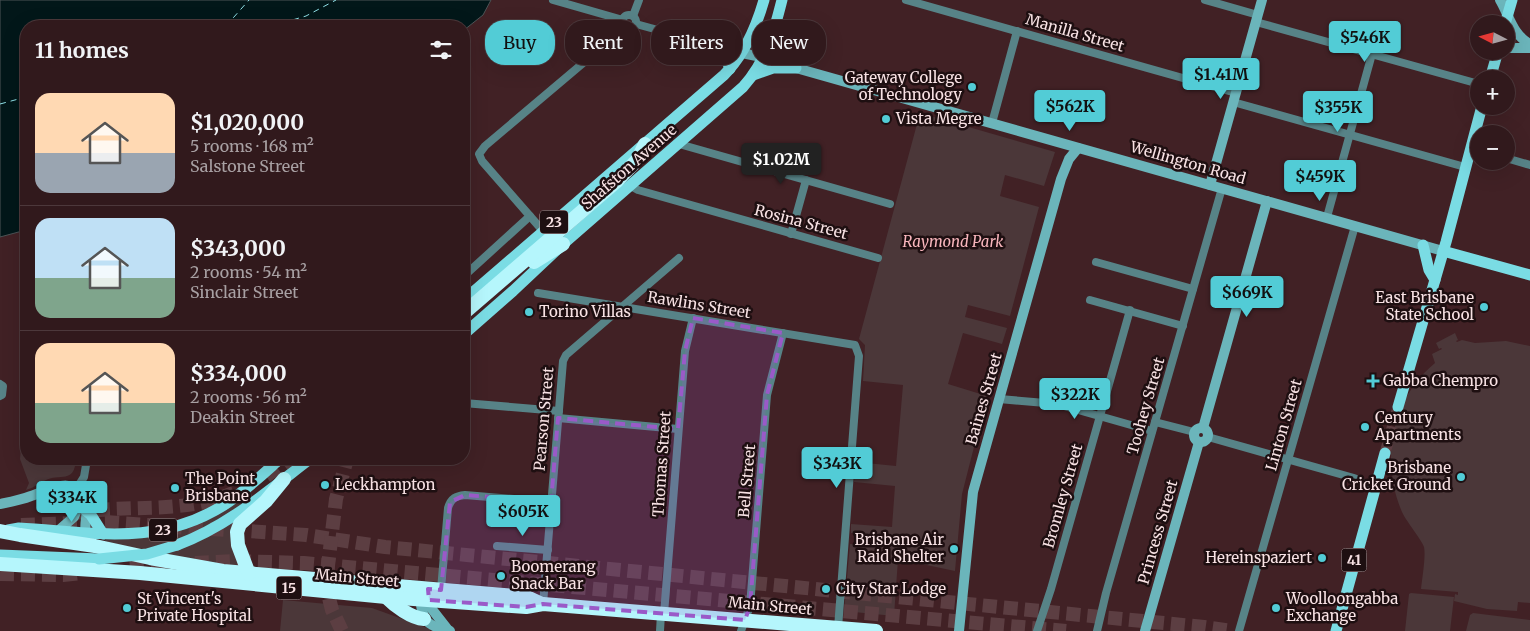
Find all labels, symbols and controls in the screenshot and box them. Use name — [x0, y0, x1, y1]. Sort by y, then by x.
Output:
street label: Manilla Street — [1024, 9, 1127, 56]
north arrow — [1470, 15, 1515, 60]
map controls — [1470, 15, 1515, 170]
chip: Buy — [485, 20, 555, 65]
chip: Rent — [565, 20, 641, 65]
chip: Filters — [651, 20, 742, 65]
chip: New — [752, 20, 826, 65]
pin: $546K — [1330, 20, 1400, 63]
text: $546K — [1340, 27, 1390, 47]
icon: filters — [427, 36, 455, 64]
text: 11 homes — [35, 37, 129, 64]
pin: $1.41M — [1180, 58, 1262, 100]
text: $1.41M — [1194, 64, 1249, 84]
place label: Gateway College of Technology — [845, 68, 962, 104]
button: + — [1470, 70, 1515, 115]
marker: Gateway College of Technology — [966, 81, 978, 93]
pin: $562K — [1035, 90, 1105, 132]
pin: $355K — [1303, 90, 1373, 133]
text: $562K — [1045, 96, 1095, 116]
text: $355K — [1314, 97, 1362, 117]
text: $1,020,000 — [190, 109, 304, 136]
place label: Vista Megre — [895, 109, 982, 128]
icon: home — [75, 113, 135, 173]
marker: Vista Megre — [880, 113, 892, 125]
street label: Shafston Avenue — [577, 120, 680, 213]
button: − — [1470, 125, 1515, 170]
text: 5 rooms · 168 m² — [190, 136, 314, 156]
street label: Wellington Road — [1127, 137, 1248, 188]
pin: $1.02M — [740, 142, 822, 185]
text: $1.02M — [752, 149, 810, 169]
text: Salstone Street — [190, 156, 305, 176]
pin: $459K — [1285, 160, 1355, 202]
text: $459K — [1295, 166, 1345, 186]
street label: Rosina Street — [753, 200, 850, 243]
road number: 23 — [540, 210, 568, 233]
park label: Raymond Park — [903, 232, 1004, 251]
text: $343,000 — [190, 235, 286, 262]
icon: home — [75, 238, 135, 298]
text: 2 rooms · 54 m² — [190, 262, 307, 282]
pin: $669K — [1212, 276, 1282, 318]
text: Sinclair Street — [190, 282, 299, 302]
text: $669K — [1221, 282, 1273, 302]
street label: Rawlins Street — [646, 287, 752, 322]
place label: East Brisbane State School — [1375, 288, 1474, 324]
marker: East Brisbane State School — [1478, 301, 1490, 313]
place label: Torino Villas — [539, 302, 631, 321]
marker: Torino Villas — [523, 306, 535, 318]
street label: Baines Street — [961, 350, 1006, 447]
street label: Toohey Street — [1123, 355, 1169, 457]
text: $334,000 — [190, 360, 287, 387]
icon: home — [75, 363, 135, 423]
street label: Pearson Street — [529, 366, 558, 472]
place label: Gabba Chempro — [1383, 371, 1498, 390]
marker: Gabba Chempro — [1367, 375, 1379, 387]
street label: Linton Street — [1261, 377, 1306, 473]
pin: $322K — [1040, 378, 1110, 420]
text: $322K — [1050, 384, 1100, 404]
text: 2 rooms · 56 m² — [190, 387, 307, 407]
text: Deakin Street — [190, 407, 295, 427]
place label: Century Apartments — [1374, 408, 1461, 444]
street label: Thomas Street — [648, 410, 675, 517]
marker: Century Apartments — [1359, 421, 1371, 433]
street label: Bromley Street — [1039, 441, 1087, 550]
street label: Bell Street — [734, 443, 759, 519]
pin: $343K — [802, 446, 872, 489]
text: $343K — [813, 453, 861, 473]
place label: Brisbane Cricket Ground — [1342, 458, 1451, 494]
place label: The Point Brisbane — [185, 469, 255, 505]
marker: Brisbane Cricket Ground — [1455, 471, 1467, 483]
place label: Leckhampton — [335, 475, 435, 494]
street label: Princess Street — [1134, 477, 1182, 586]
marker: Leckhampton — [319, 479, 331, 491]
pin: $334K — [37, 480, 107, 523]
marker: The Point Brisbane — [169, 482, 181, 494]
text: $334K — [47, 487, 97, 507]
pin: $605K — [488, 494, 558, 537]
text: $605K — [497, 501, 549, 521]
road number: 23 — [149, 518, 177, 542]
place label: Brisbane Air Raid Shelter — [854, 530, 944, 566]
marker: Brisbane Air Raid Shelter — [948, 543, 960, 555]
place label: Hereinspaziert — [1205, 548, 1312, 567]
road number: 41 — [1342, 548, 1366, 572]
marker: Hereinspaziert — [1316, 552, 1328, 564]
place label: Boomerang Snack Bar — [511, 557, 595, 593]
street label: Main Street — [314, 564, 400, 591]
marker: Boomerang Snack Bar — [495, 570, 507, 582]
road number: 15 — [276, 576, 302, 600]
place label: City Star Lodge — [836, 579, 946, 598]
marker: City Star Lodge — [820, 583, 832, 595]
place label: St Vincent's Private Hospital — [137, 589, 252, 625]
place label: Woolloongabba Exchange — [1285, 589, 1398, 625]
street label: Main Street — [727, 592, 813, 619]
marker: St Vincent's Private Hospital — [121, 602, 133, 614]
marker: Woolloongabba Exchange — [1270, 602, 1282, 614]

